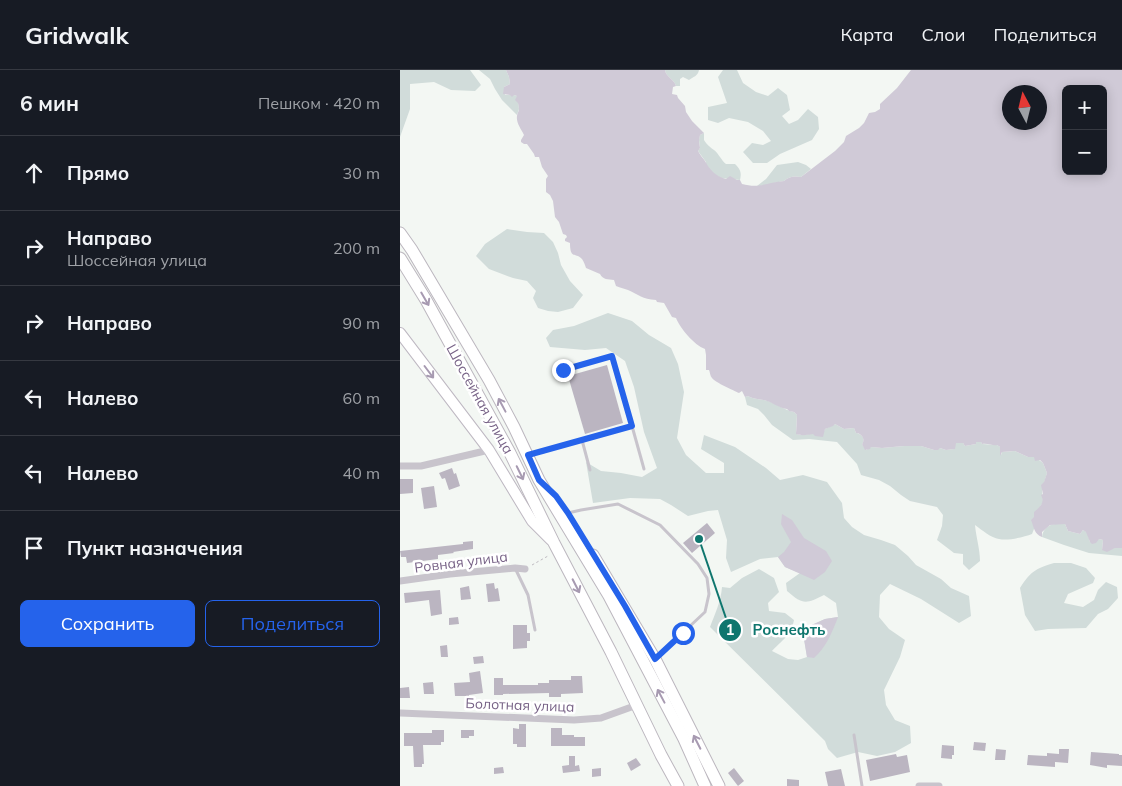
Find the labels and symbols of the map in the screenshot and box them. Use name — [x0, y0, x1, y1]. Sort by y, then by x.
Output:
north arrow — [1002, 85, 1047, 130]
one-way arrow — [421, 292, 431, 306]
street label: Шоссейная улица — [442, 341, 518, 457]
route end — [552, 359, 575, 382]
one-way arrow — [424, 365, 435, 378]
one-way arrow — [497, 397, 507, 412]
one-way arrow — [516, 465, 525, 480]
street label: Ровная улица — [413, 547, 509, 577]
one-way arrow — [572, 578, 581, 593]
callout: Роснефть — [717, 615, 835, 645]
text: 1 — [725, 620, 735, 639]
text: Роснефть — [753, 620, 825, 639]
route start — [672, 622, 695, 645]
one-way arrow — [656, 689, 666, 704]
street label: Болотная улица — [465, 694, 575, 716]
one-way arrow — [692, 735, 702, 750]

